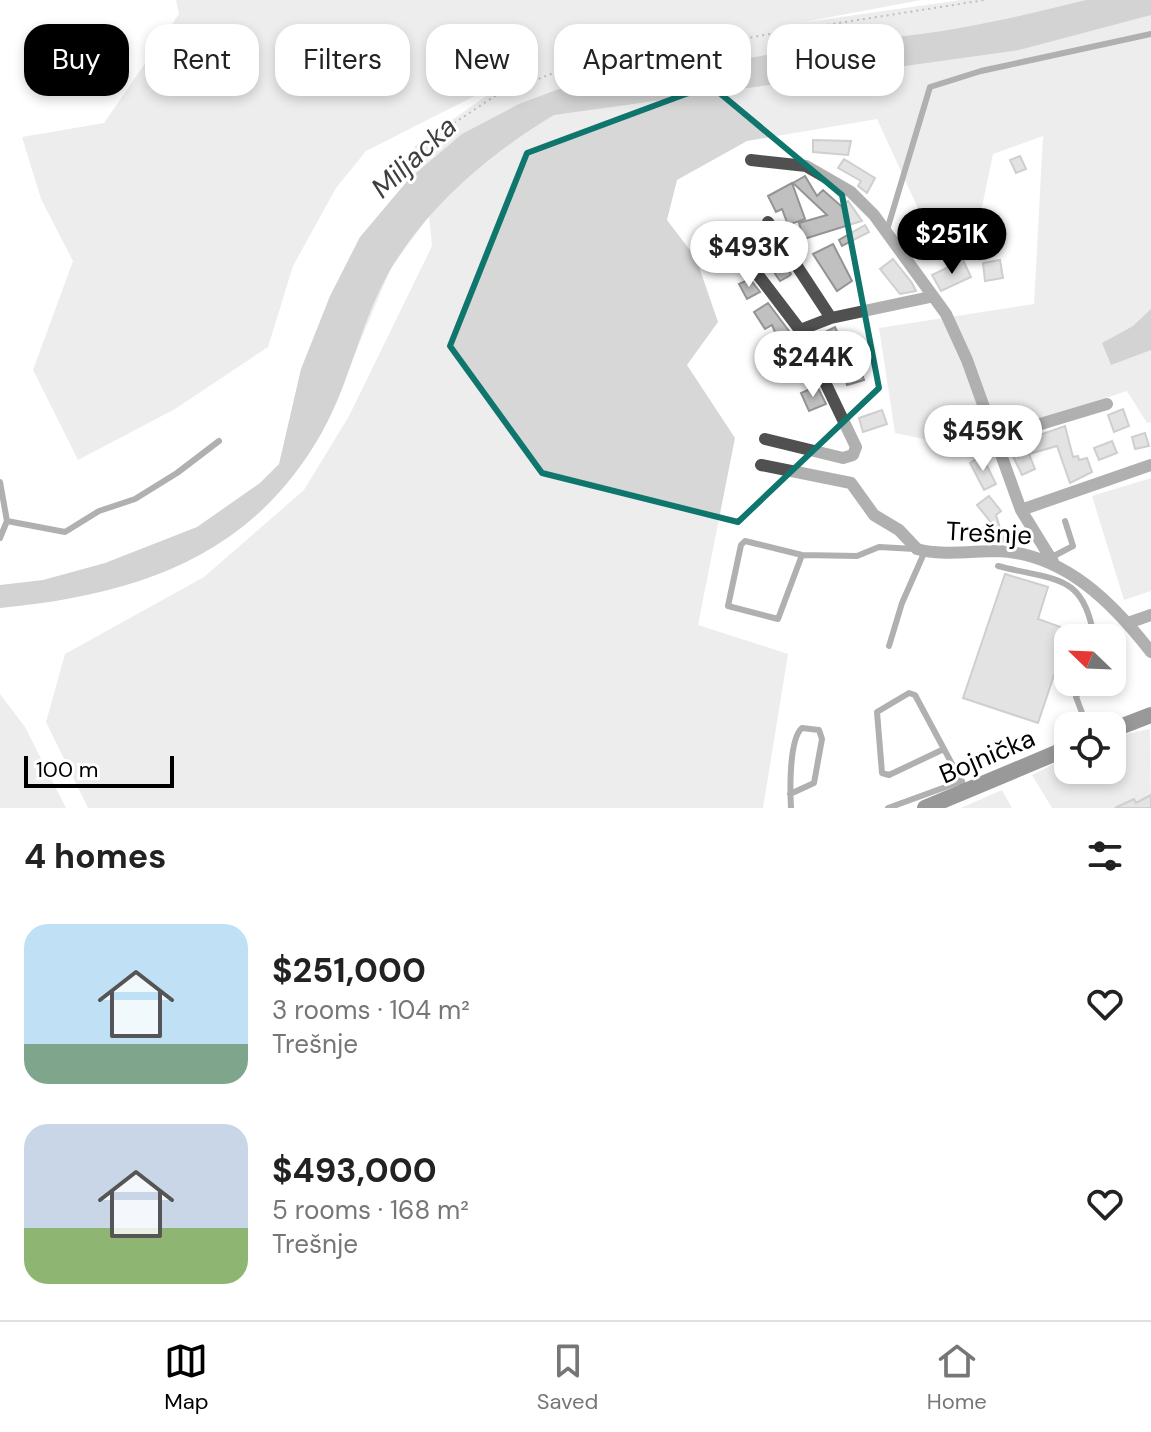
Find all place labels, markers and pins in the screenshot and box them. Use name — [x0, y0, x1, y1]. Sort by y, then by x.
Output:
pin: $251K — [896, 208, 1008, 276]
pin: $493K — [693, 221, 805, 289]
pin: $244K — [757, 331, 869, 399]
pin: $459K — [927, 405, 1039, 473]

